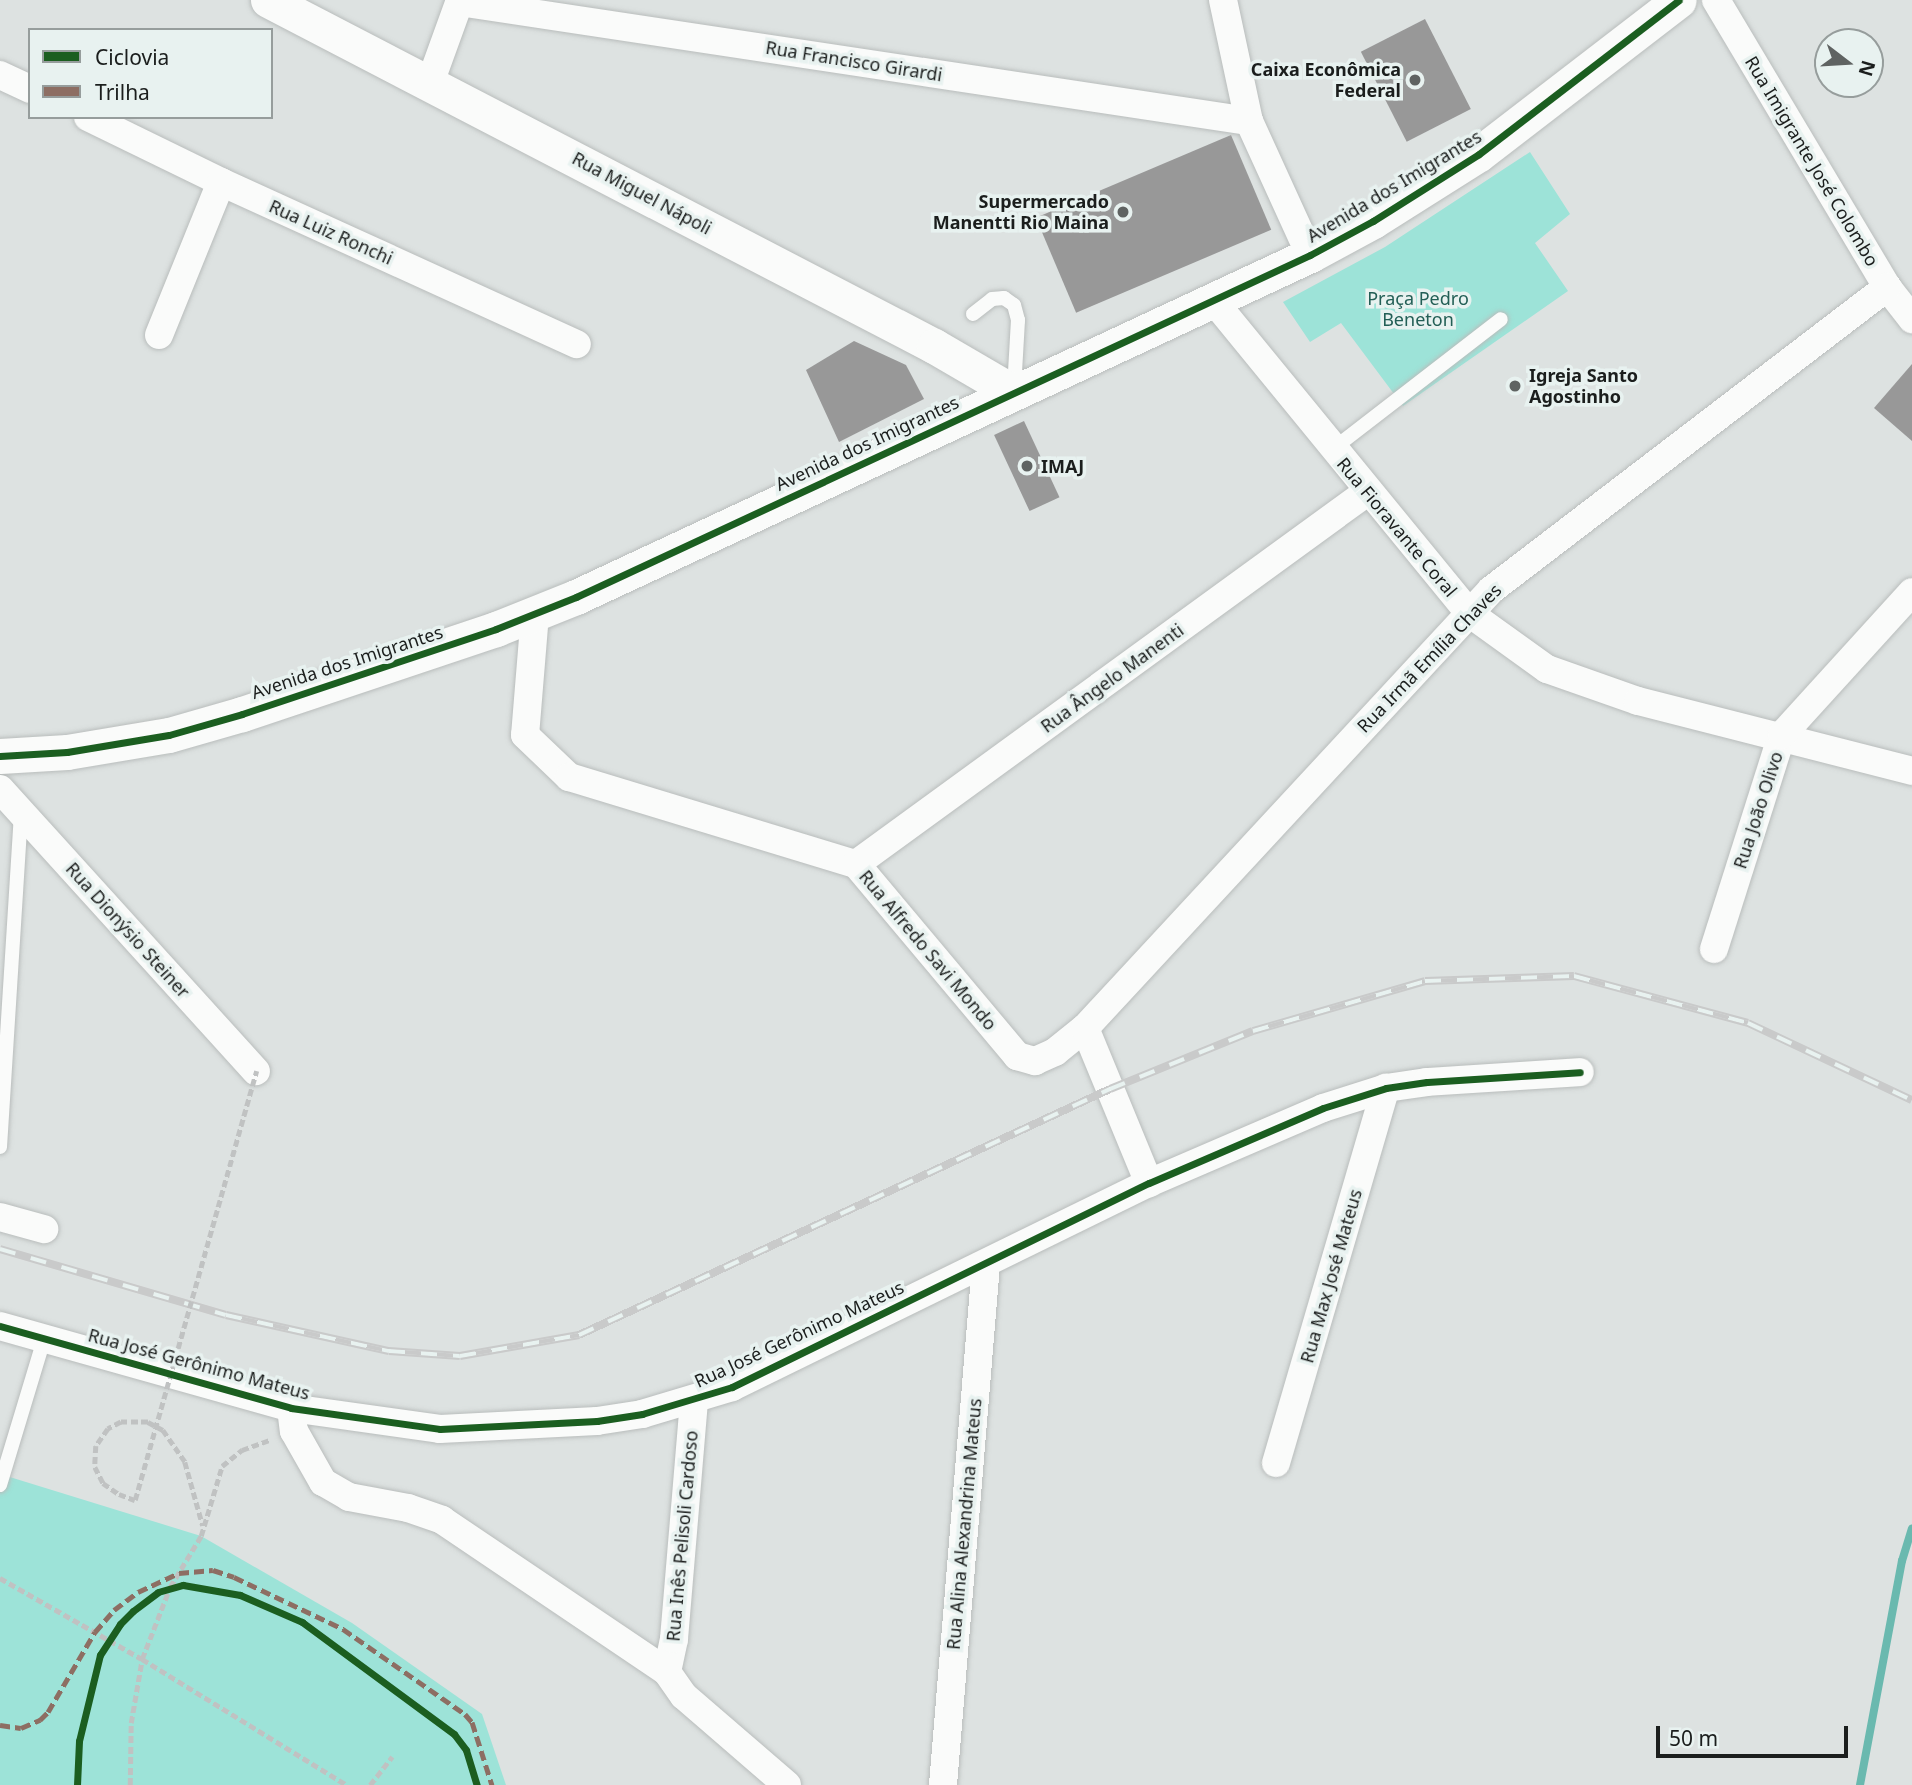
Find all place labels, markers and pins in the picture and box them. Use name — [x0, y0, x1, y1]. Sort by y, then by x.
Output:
place label: Caixa Econômica Federal — [1251, 59, 1401, 102]
marker: Caixa Econômica Federal — [1407, 72, 1423, 88]
place label: Supermercado Manentti Rio Maina — [933, 191, 1109, 234]
marker: Supermercado Manentti Rio Maina — [1115, 204, 1131, 220]
place label: Igreja Santo Agostinho — [1529, 365, 1638, 408]
marker: Igreja Santo Agostinho — [1507, 378, 1523, 394]
place label: IMAJ — [1041, 455, 1084, 477]
marker: IMAJ — [1019, 458, 1035, 474]

